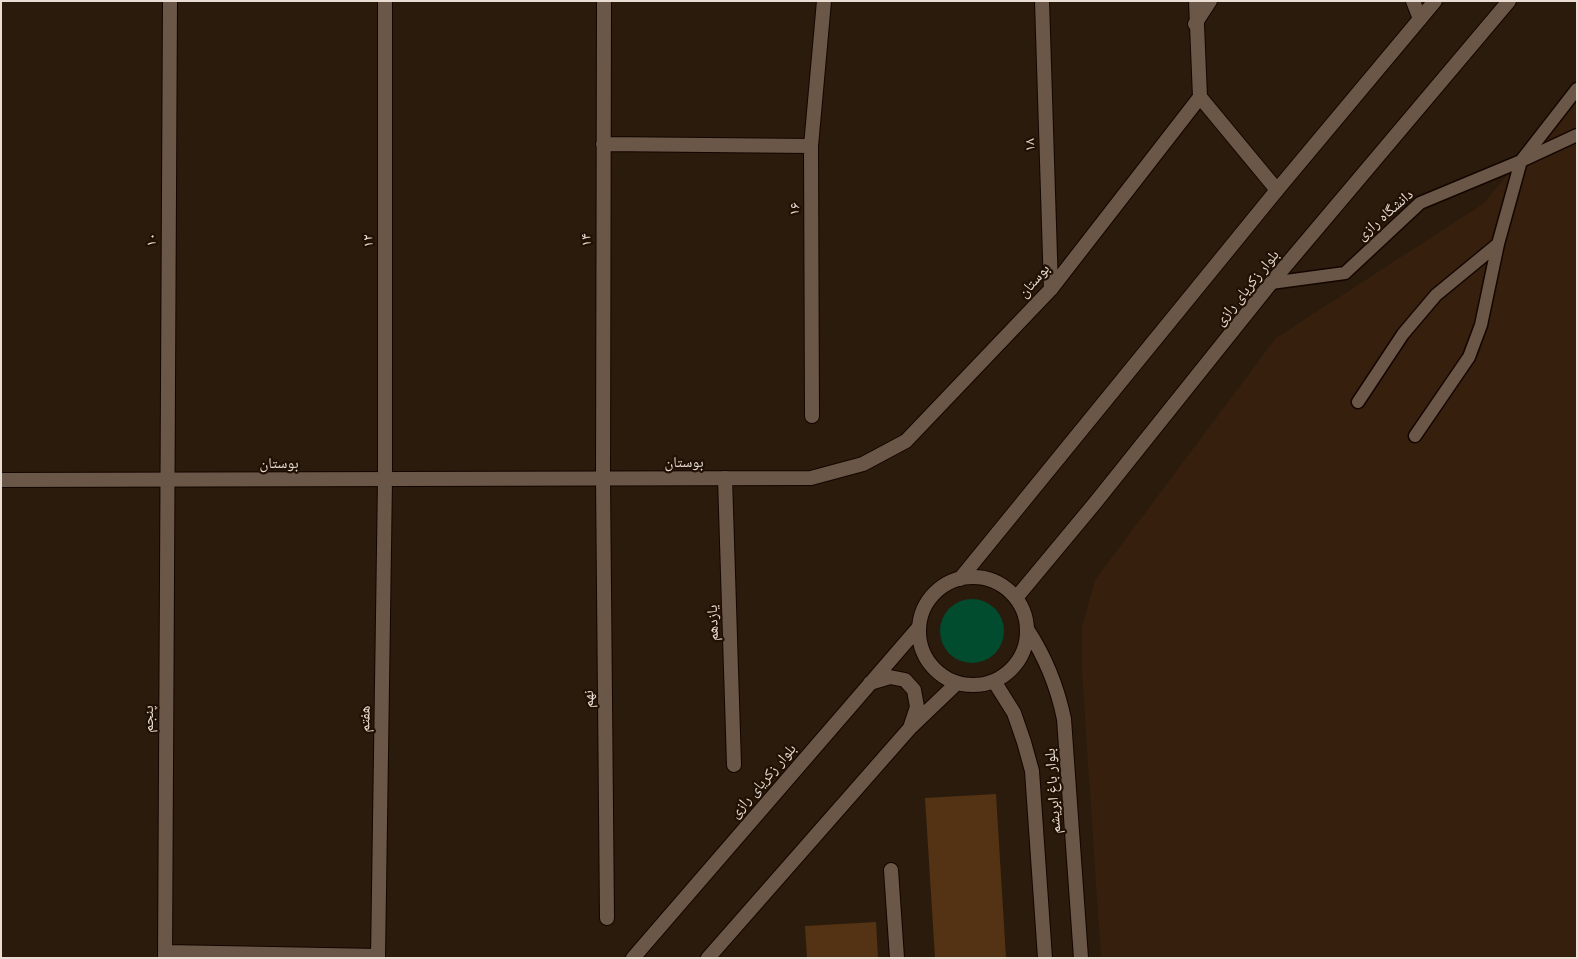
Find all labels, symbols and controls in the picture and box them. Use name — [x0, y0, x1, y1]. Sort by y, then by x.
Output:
street label: ۱۸ — [1021, 138, 1039, 152]
street label: دانشگاه رازی — [1353, 186, 1417, 244]
street label: ۱۶ — [786, 202, 804, 216]
street label: ۱۰ — [143, 233, 161, 247]
street label: ۱۴ — [578, 233, 596, 247]
street label: ۱۲ — [360, 234, 378, 248]
street label: بلوار زکریای رازی — [1211, 246, 1283, 330]
street label: بوستان — [1014, 260, 1054, 302]
street label: بوستان — [665, 454, 703, 472]
street label: بوستان — [260, 455, 298, 473]
street label: یازدهم — [703, 604, 723, 642]
street label: نهم — [580, 690, 598, 708]
street label: پنجم — [140, 705, 158, 733]
street label: هفتم — [356, 705, 374, 733]
street label: بلوار زکریای رازی — [726, 740, 800, 822]
street label: بلوار باغ ابریشم — [1041, 748, 1065, 834]

